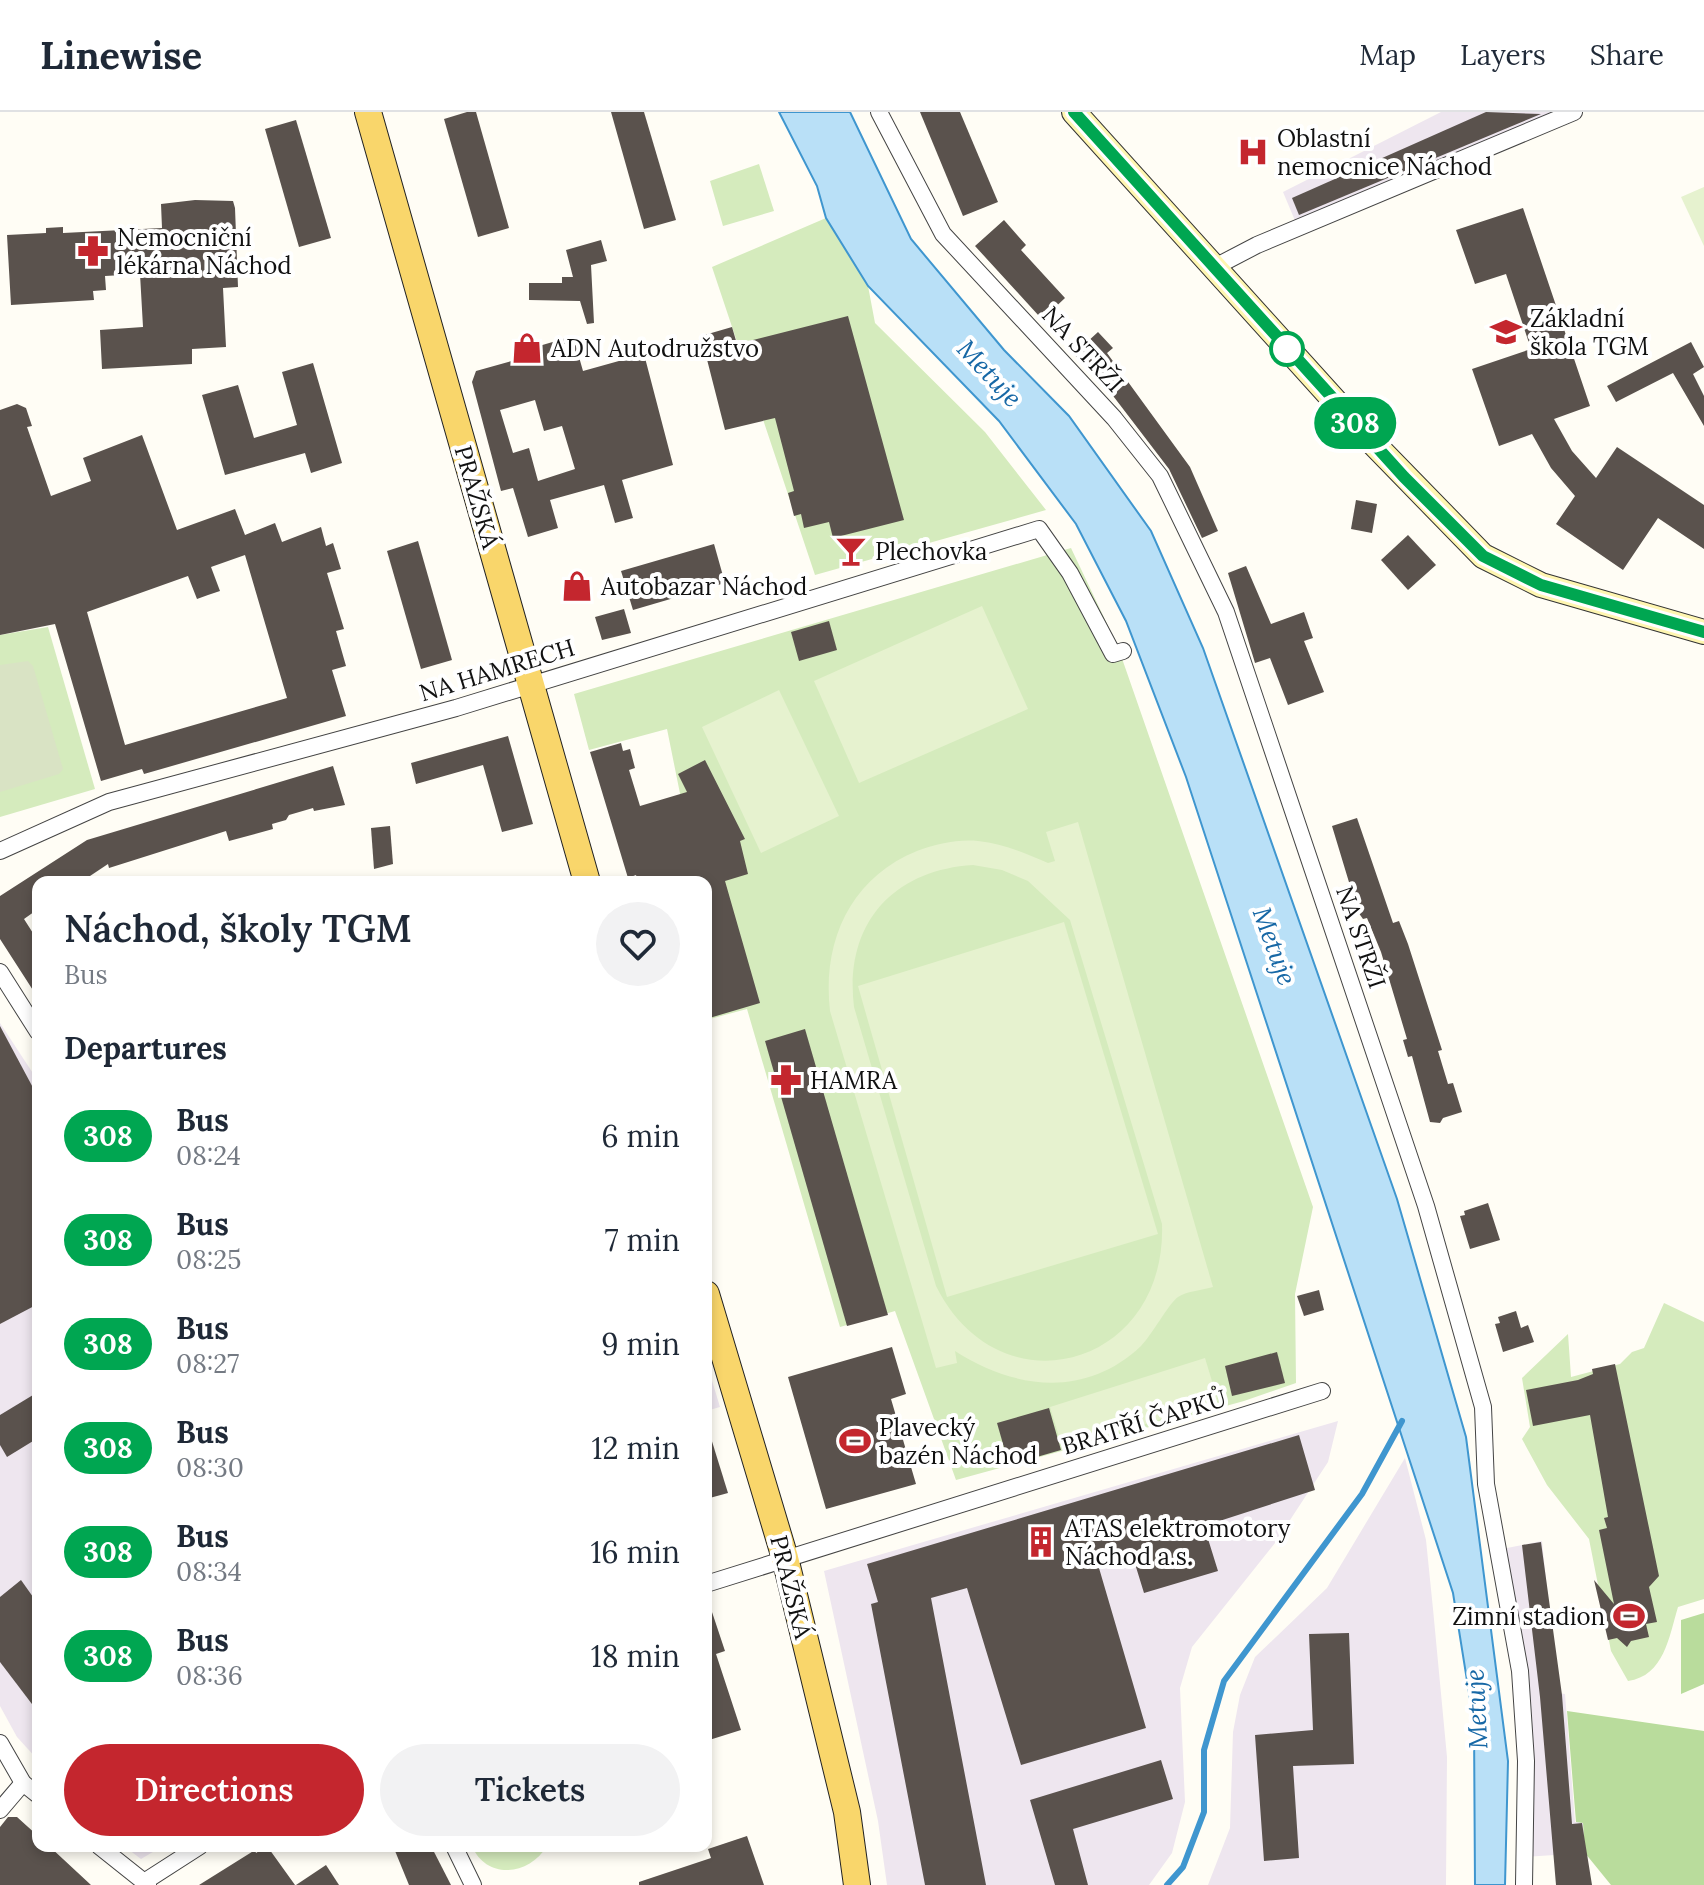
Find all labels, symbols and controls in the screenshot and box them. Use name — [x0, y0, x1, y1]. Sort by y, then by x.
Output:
text: Linewise — [40, 31, 202, 79]
text: Map — [1359, 37, 1416, 73]
text: Layers — [1460, 37, 1546, 73]
text: Share — [1590, 37, 1664, 73]
place label: Oblastní nemocnice Náchod — [1277, 123, 1492, 182]
hospital icon: Oblastní nemocnice Náchod — [1236, 135, 1270, 169]
place label: Nemocniční lékárna Náchod — [117, 222, 292, 281]
pharmacy icon: Nemocniční lékárna Náchod — [76, 234, 110, 268]
street label: NA STRŽI — [1035, 299, 1131, 398]
place label: Základní škola TGM — [1530, 303, 1649, 362]
school or university icon: Základní škola TGM — [1489, 315, 1523, 349]
shop icon: ADN Autodružstvo — [510, 331, 544, 365]
water label: Metuje — [950, 332, 1030, 414]
unlabelled marker — [1270, 332, 1304, 366]
place label: ADN Autodružstvo — [550, 333, 759, 364]
line badge: 308 — [1309, 397, 1401, 449]
text: 308 — [1330, 405, 1380, 441]
street label: PRAŽSKÁ — [448, 442, 508, 553]
bar icon: Plechovka — [834, 534, 868, 568]
place label: Plechovka — [875, 536, 987, 567]
shop icon: Autobazar Náchod — [560, 569, 594, 603]
place label: Autobazar Náchod — [600, 571, 807, 602]
street label: NA HAMRECH — [416, 632, 578, 708]
street label: NA STRŽI — [1329, 881, 1394, 992]
button: heart — [596, 902, 680, 986]
water label: Metuje — [1246, 902, 1304, 990]
text: Náchod, školy TGM — [64, 904, 412, 952]
text: Bus — [64, 958, 108, 991]
text: Departures — [64, 1029, 227, 1067]
pharmacy icon: HAMRA — [769, 1063, 803, 1097]
place label: HAMRA — [810, 1065, 898, 1096]
text: Bus — [176, 1101, 229, 1139]
text: 6 min — [601, 1117, 680, 1155]
text: 308 — [83, 1118, 133, 1154]
text: 08:24 — [176, 1139, 241, 1172]
text: Bus — [176, 1205, 229, 1243]
text: 7 min — [605, 1221, 680, 1259]
text: 308 — [83, 1222, 133, 1258]
text: 08:25 — [176, 1243, 241, 1276]
text: Bus — [176, 1309, 229, 1347]
text: 9 min — [601, 1325, 680, 1363]
text: 308 — [83, 1326, 133, 1362]
text: 08:27 — [176, 1347, 239, 1380]
street label: BRATŘÍ ČAPKŮ — [1058, 1381, 1230, 1462]
place label: Plavecký bazén Náchod — [879, 1412, 1037, 1471]
text: Bus — [176, 1413, 229, 1451]
sports icon: Plavecký bazén Náchod — [838, 1424, 872, 1458]
text: 12 min — [592, 1429, 680, 1467]
text: 308 — [83, 1430, 133, 1466]
text: 08:30 — [176, 1451, 244, 1484]
place label: ATAS elektromotory Náchod a.s. — [1064, 1513, 1291, 1572]
text: Bus — [176, 1517, 229, 1555]
building icon: ATAS elektromotory Náchod a.s. — [1024, 1525, 1058, 1559]
street label: PRAŽSKÁ — [763, 1532, 820, 1643]
text: 16 min — [590, 1533, 680, 1571]
text: 308 — [83, 1534, 133, 1570]
text: 08:34 — [176, 1555, 242, 1588]
sports icon: Zimní stadion — [1612, 1599, 1646, 1633]
place label: Zimní stadion — [1452, 1601, 1605, 1632]
text: Bus — [176, 1621, 229, 1659]
text: 18 min — [591, 1637, 680, 1675]
text: 308 — [83, 1638, 133, 1674]
text: 08:36 — [176, 1659, 243, 1692]
water label: Metuje — [1457, 1668, 1495, 1750]
button: Directions — [64, 1744, 364, 1836]
button: Tickets — [380, 1744, 680, 1836]

